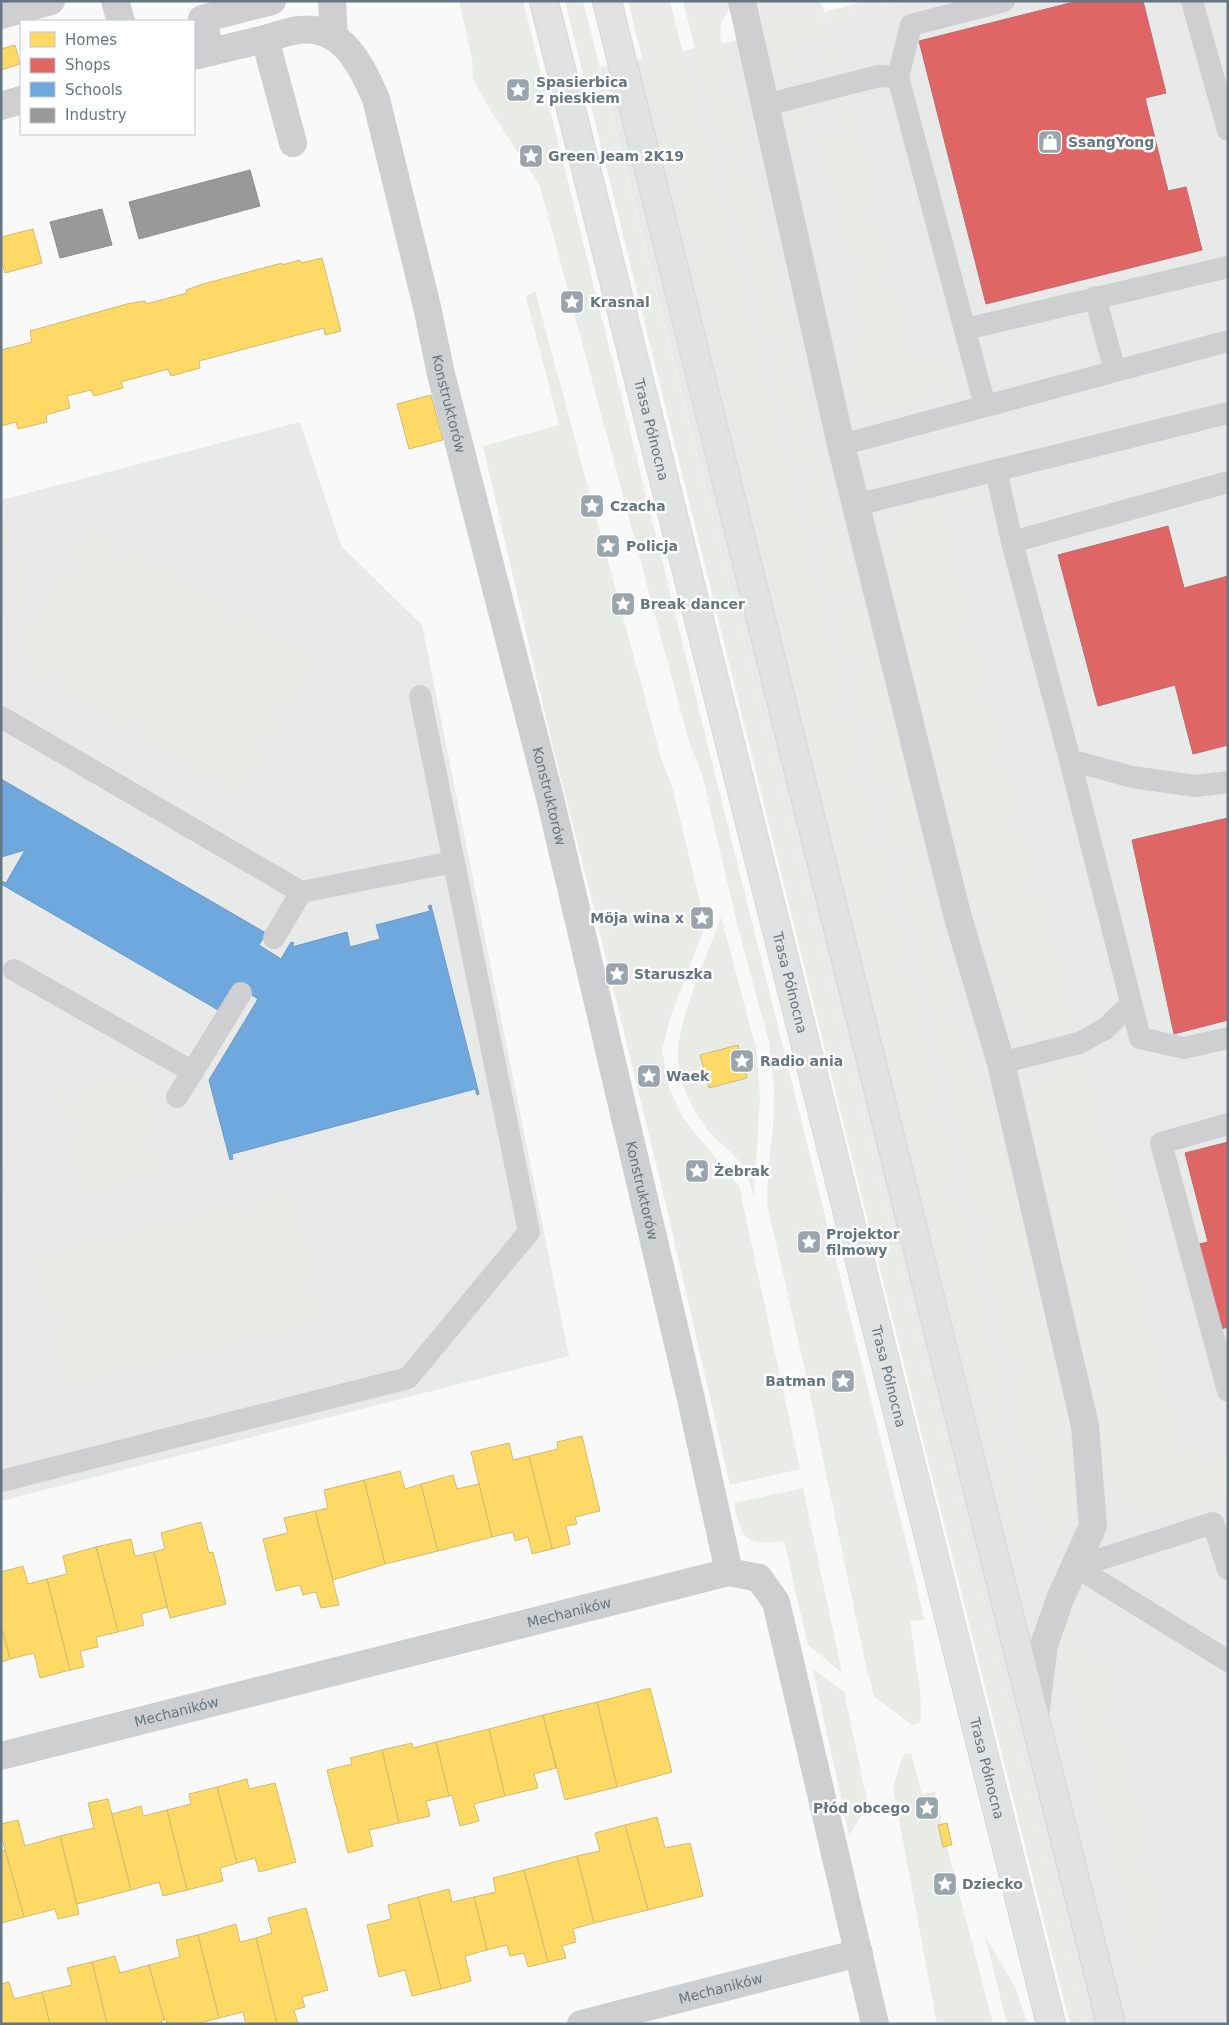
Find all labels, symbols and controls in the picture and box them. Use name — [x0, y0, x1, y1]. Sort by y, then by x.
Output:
legend — [20, 20, 195, 135]
text: Homes — [65, 31, 117, 49]
text: Shops — [65, 56, 111, 74]
place label: Spasierbica z pieskiem — [536, 74, 628, 106]
place icon: Spasierbica z pieskiem — [505, 77, 531, 103]
text: Schools — [65, 81, 123, 99]
text: Industry — [65, 106, 127, 124]
shop icon: SsangYong — [1037, 129, 1063, 155]
place label: SsangYong — [1068, 134, 1154, 150]
place icon: Green Jeam 2K19 — [518, 143, 544, 169]
place label: Green Jeam 2K19 — [548, 148, 684, 164]
place icon: Krasnal — [559, 289, 585, 315]
place label: Krasnal — [590, 294, 650, 310]
street label: Konstruktorów — [429, 353, 469, 455]
street label: Trasa Północna — [631, 376, 672, 482]
place icon: Czacha — [579, 493, 605, 519]
place label: Czacha — [610, 498, 666, 514]
place icon: Policja — [595, 533, 621, 559]
place label: Policja — [626, 538, 678, 554]
place icon: Break dancer — [610, 591, 636, 617]
place label: Break dancer — [640, 596, 745, 612]
street label: Konstruktorów — [529, 745, 569, 847]
place icon: Möja wina x — [689, 905, 715, 931]
place label: Möja wina x — [590, 910, 684, 926]
street label: Trasa Północna — [769, 929, 810, 1035]
place icon: Staruszka — [604, 961, 630, 987]
place label: Staruszka — [634, 966, 712, 982]
place icon: Radio ania — [729, 1048, 755, 1074]
place label: Radio ania — [760, 1053, 843, 1069]
place icon: Waek — [636, 1063, 662, 1089]
place label: Waek — [666, 1068, 710, 1084]
street label: Konstruktorów — [623, 1139, 661, 1242]
place icon: Żebrak — [684, 1158, 710, 1184]
place label: Żebrak — [714, 1163, 770, 1179]
place label: Projektor filmowy — [826, 1226, 900, 1258]
place icon: Projektor filmowy — [796, 1229, 822, 1255]
street label: Trasa Północna — [868, 1323, 909, 1429]
place icon: Batman — [830, 1368, 856, 1394]
place label: Batman — [765, 1373, 826, 1389]
street label: Mechaników — [525, 1594, 613, 1631]
street label: Mechaników — [133, 1693, 220, 1730]
street label: Trasa Północna — [966, 1715, 1007, 1821]
place icon: Płód obcego — [914, 1795, 940, 1821]
place label: Płód obcego — [813, 1800, 910, 1816]
place icon: Dziecko — [932, 1871, 958, 1897]
place label: Dziecko — [962, 1876, 1023, 1892]
street label: Mechaników — [677, 1970, 764, 2007]

